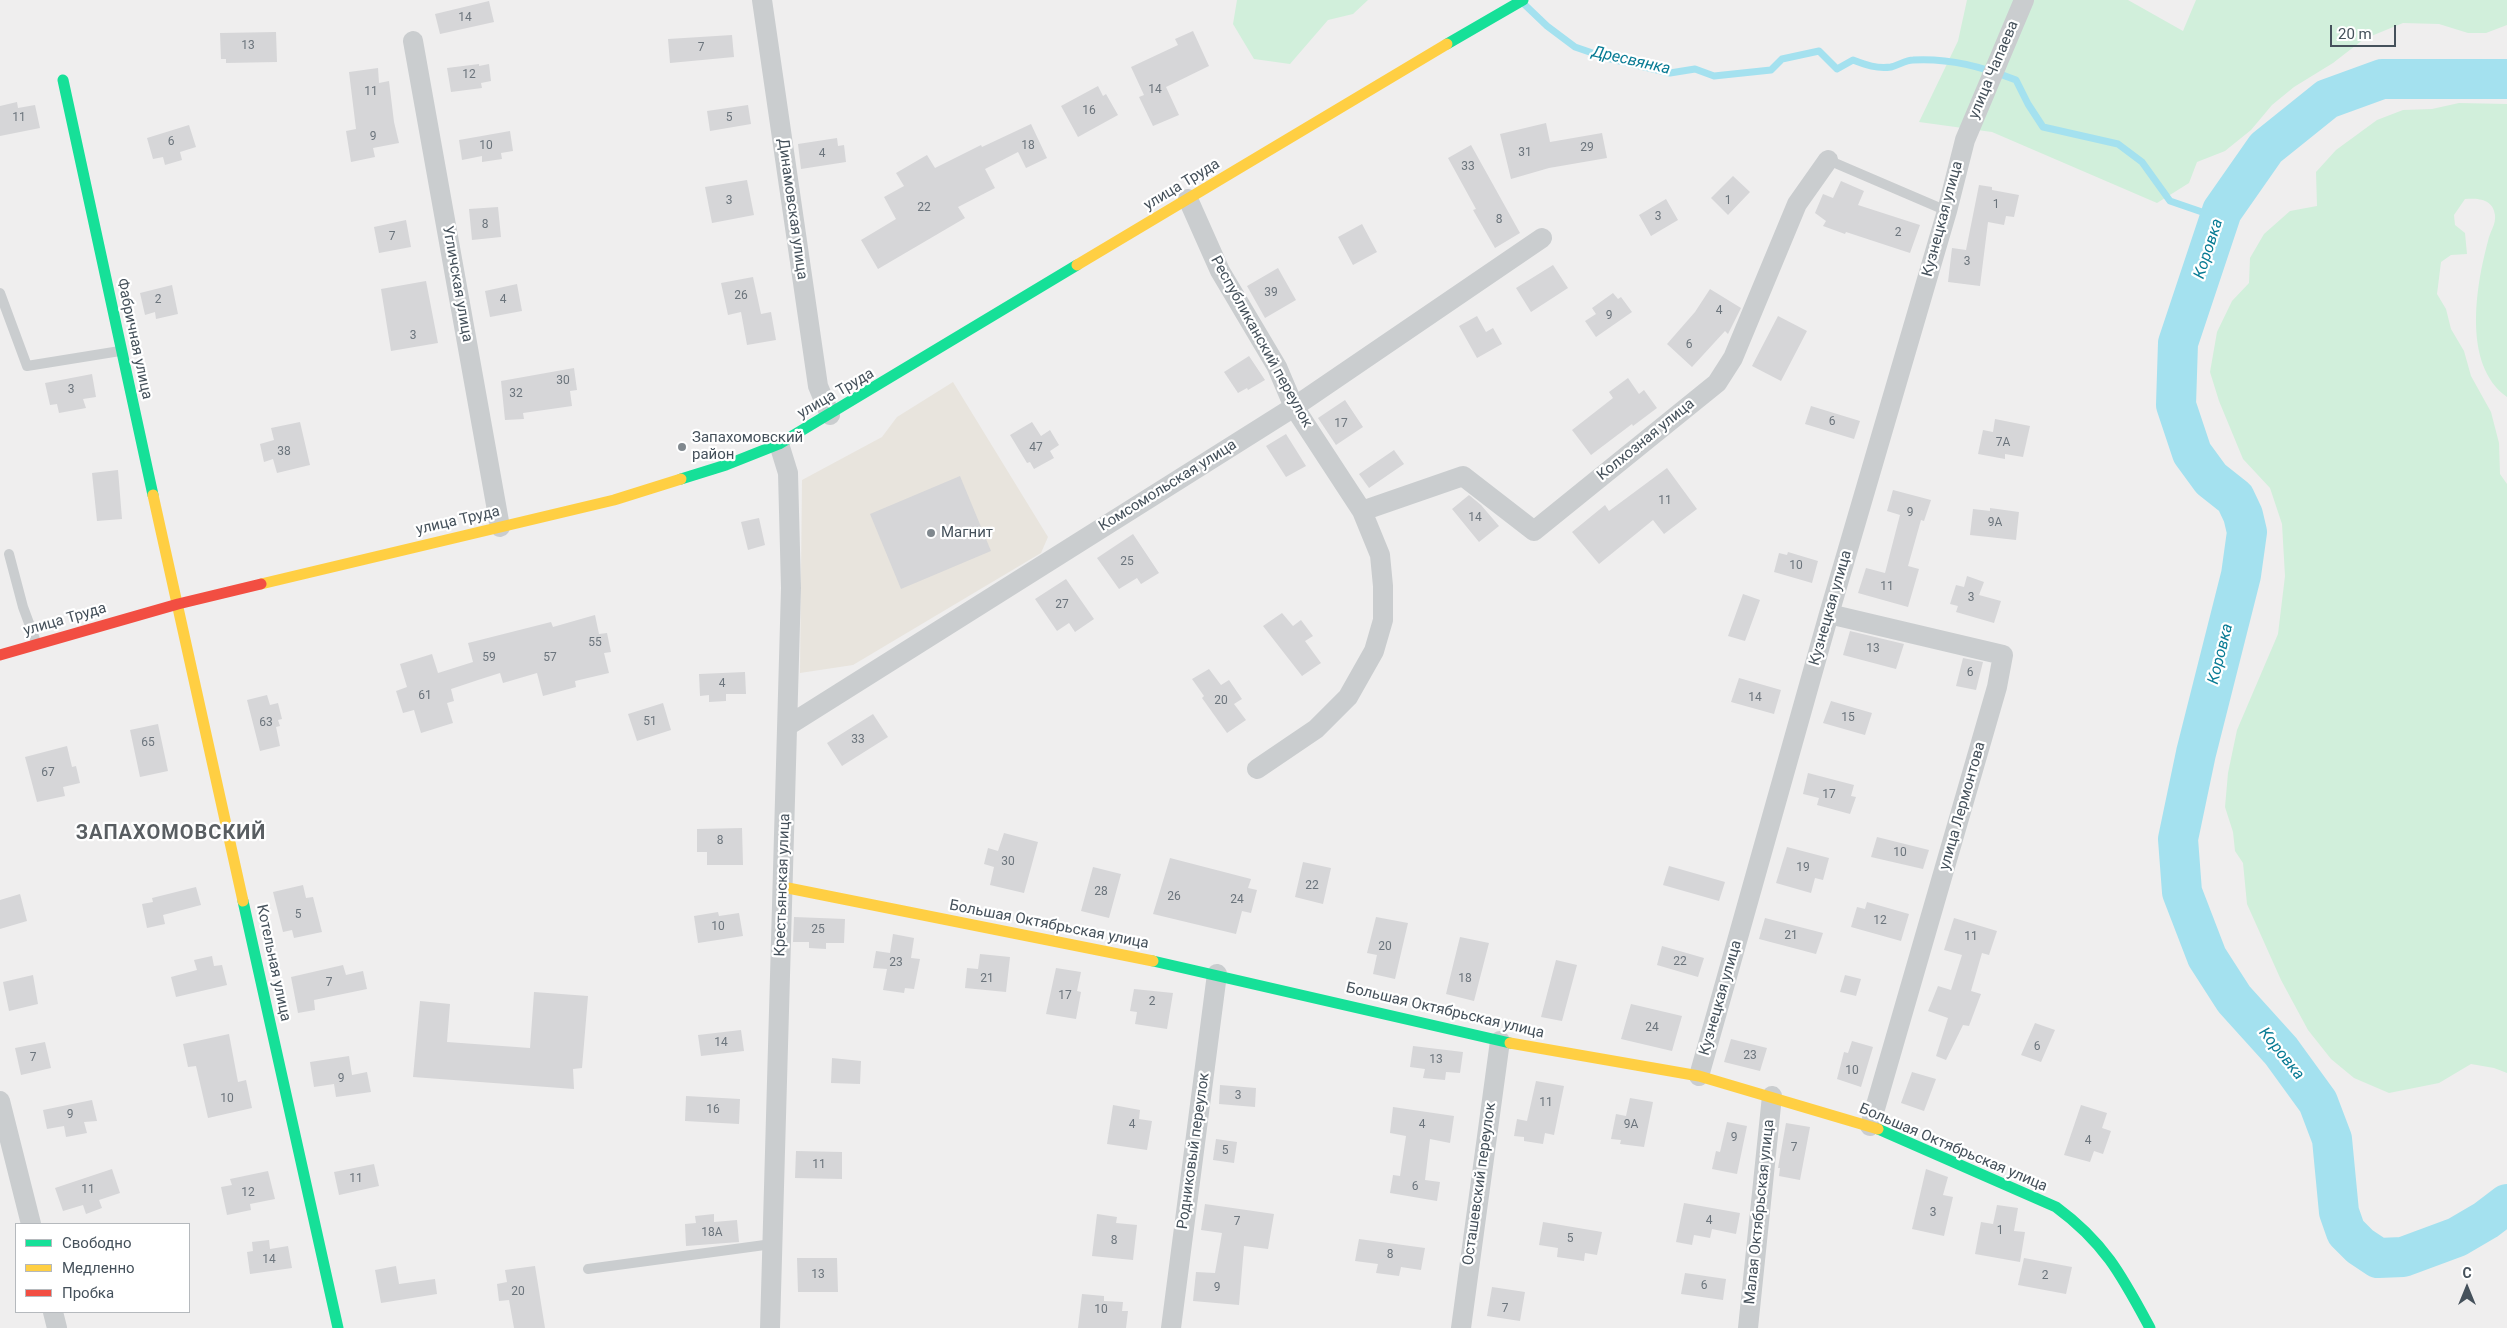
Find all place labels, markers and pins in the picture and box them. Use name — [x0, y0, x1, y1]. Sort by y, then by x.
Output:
place label: Запахомовский район — [692, 429, 803, 464]
marker: Запахомовский район — [676, 441, 688, 453]
place label: Магнит — [941, 524, 993, 542]
marker: Магнит — [925, 527, 937, 539]

